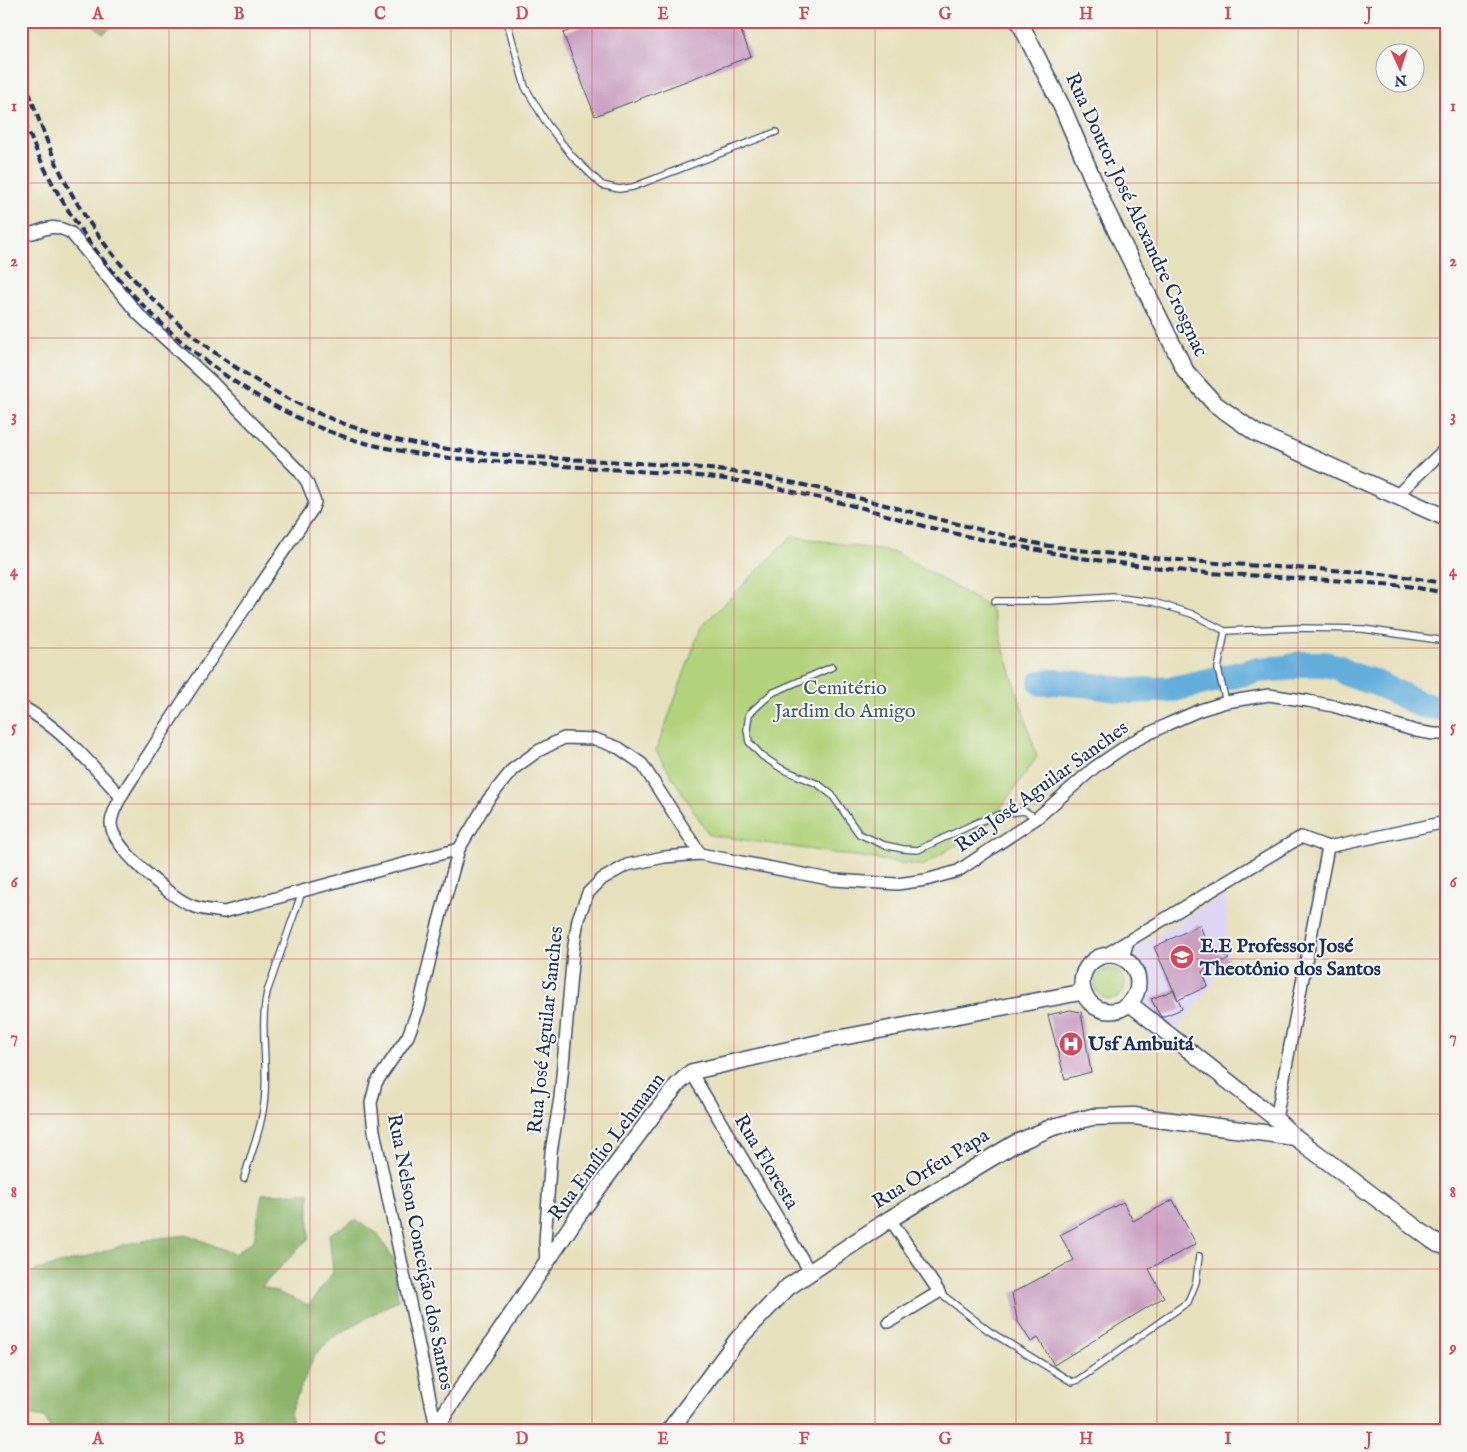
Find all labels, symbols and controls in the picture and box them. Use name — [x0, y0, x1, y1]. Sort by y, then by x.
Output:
text: A — [92, 5, 105, 25]
text: B — [234, 5, 245, 25]
text: C — [374, 5, 386, 25]
text: D — [516, 5, 529, 25]
text: E — [657, 5, 669, 25]
text: F — [799, 5, 810, 25]
text: G — [939, 5, 952, 25]
text: H — [1079, 5, 1093, 25]
text: I — [1225, 5, 1232, 25]
text: J — [1364, 5, 1373, 25]
north arrow — [1374, 42, 1424, 92]
street label: Rua Doutor José Alexandre Crosgnac — [1059, 69, 1213, 361]
text: N — [1394, 71, 1408, 89]
text: 1 — [11, 97, 17, 117]
text: 1 — [1450, 97, 1456, 117]
text: 2 — [10, 252, 18, 272]
text: 2 — [1449, 252, 1457, 272]
text: 3 — [11, 407, 17, 427]
text: 3 — [1450, 407, 1456, 427]
text: 4 — [10, 562, 19, 582]
text: 4 — [1449, 562, 1458, 582]
park label: Cemitério Jardim do Amigo — [772, 676, 916, 724]
street label: Rua José Aguilar Sanches — [950, 716, 1134, 858]
text: 5 — [11, 718, 17, 738]
text: 5 — [1450, 718, 1456, 738]
text: 6 — [11, 873, 19, 893]
text: 6 — [1450, 873, 1458, 893]
street label: Rua José Aguilar Sanches — [523, 925, 569, 1135]
place label: E.E Professor José Theotônio dos Santos — [1199, 934, 1381, 982]
school or university icon: E.E Professor José Theotônio dos Santos — [1169, 944, 1195, 970]
text: 7 — [10, 1028, 18, 1048]
text: 7 — [1449, 1028, 1457, 1048]
hospital icon: Usf Ambuitá — [1058, 1031, 1084, 1057]
place label: Usf Ambuitá — [1087, 1032, 1194, 1057]
street label: Rua Emílio Lehmann — [543, 1068, 671, 1226]
street label: Rua Floresta — [728, 1110, 804, 1214]
street label: Rua Nelson Conceição dos Santos — [381, 1112, 459, 1392]
street label: Rua Orfeu Papa — [868, 1123, 994, 1215]
text: 8 — [11, 1183, 17, 1203]
text: 8 — [1450, 1183, 1456, 1203]
text: 9 — [10, 1339, 18, 1359]
text: 9 — [1449, 1339, 1457, 1359]
text: A — [92, 1430, 105, 1450]
text: B — [234, 1430, 245, 1450]
text: C — [374, 1430, 386, 1450]
text: D — [516, 1430, 529, 1450]
text: E — [657, 1430, 669, 1450]
text: F — [799, 1430, 810, 1450]
text: G — [939, 1430, 952, 1450]
text: H — [1079, 1430, 1093, 1450]
text: I — [1225, 1430, 1232, 1450]
text: J — [1364, 1430, 1373, 1450]

